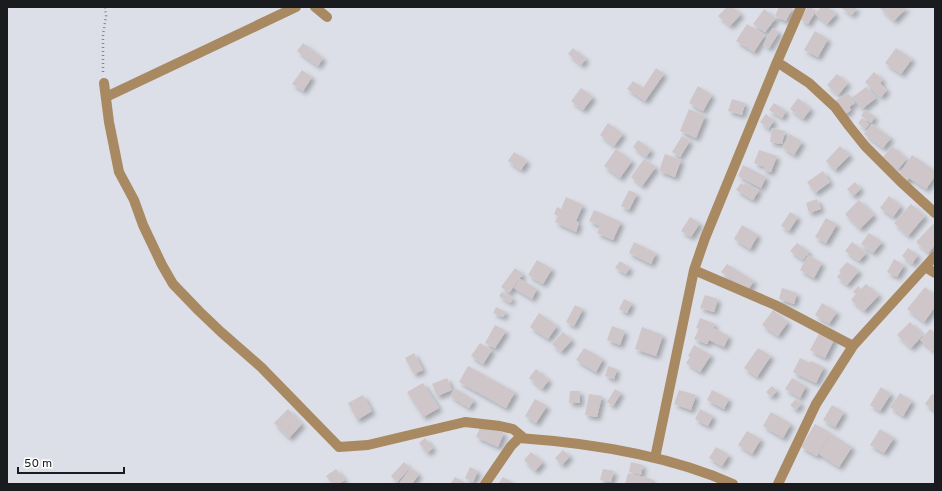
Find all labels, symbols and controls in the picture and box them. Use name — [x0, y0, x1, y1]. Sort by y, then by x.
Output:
scale bar — [18, 449, 124, 475]
text: 50 m — [24, 456, 52, 472]

